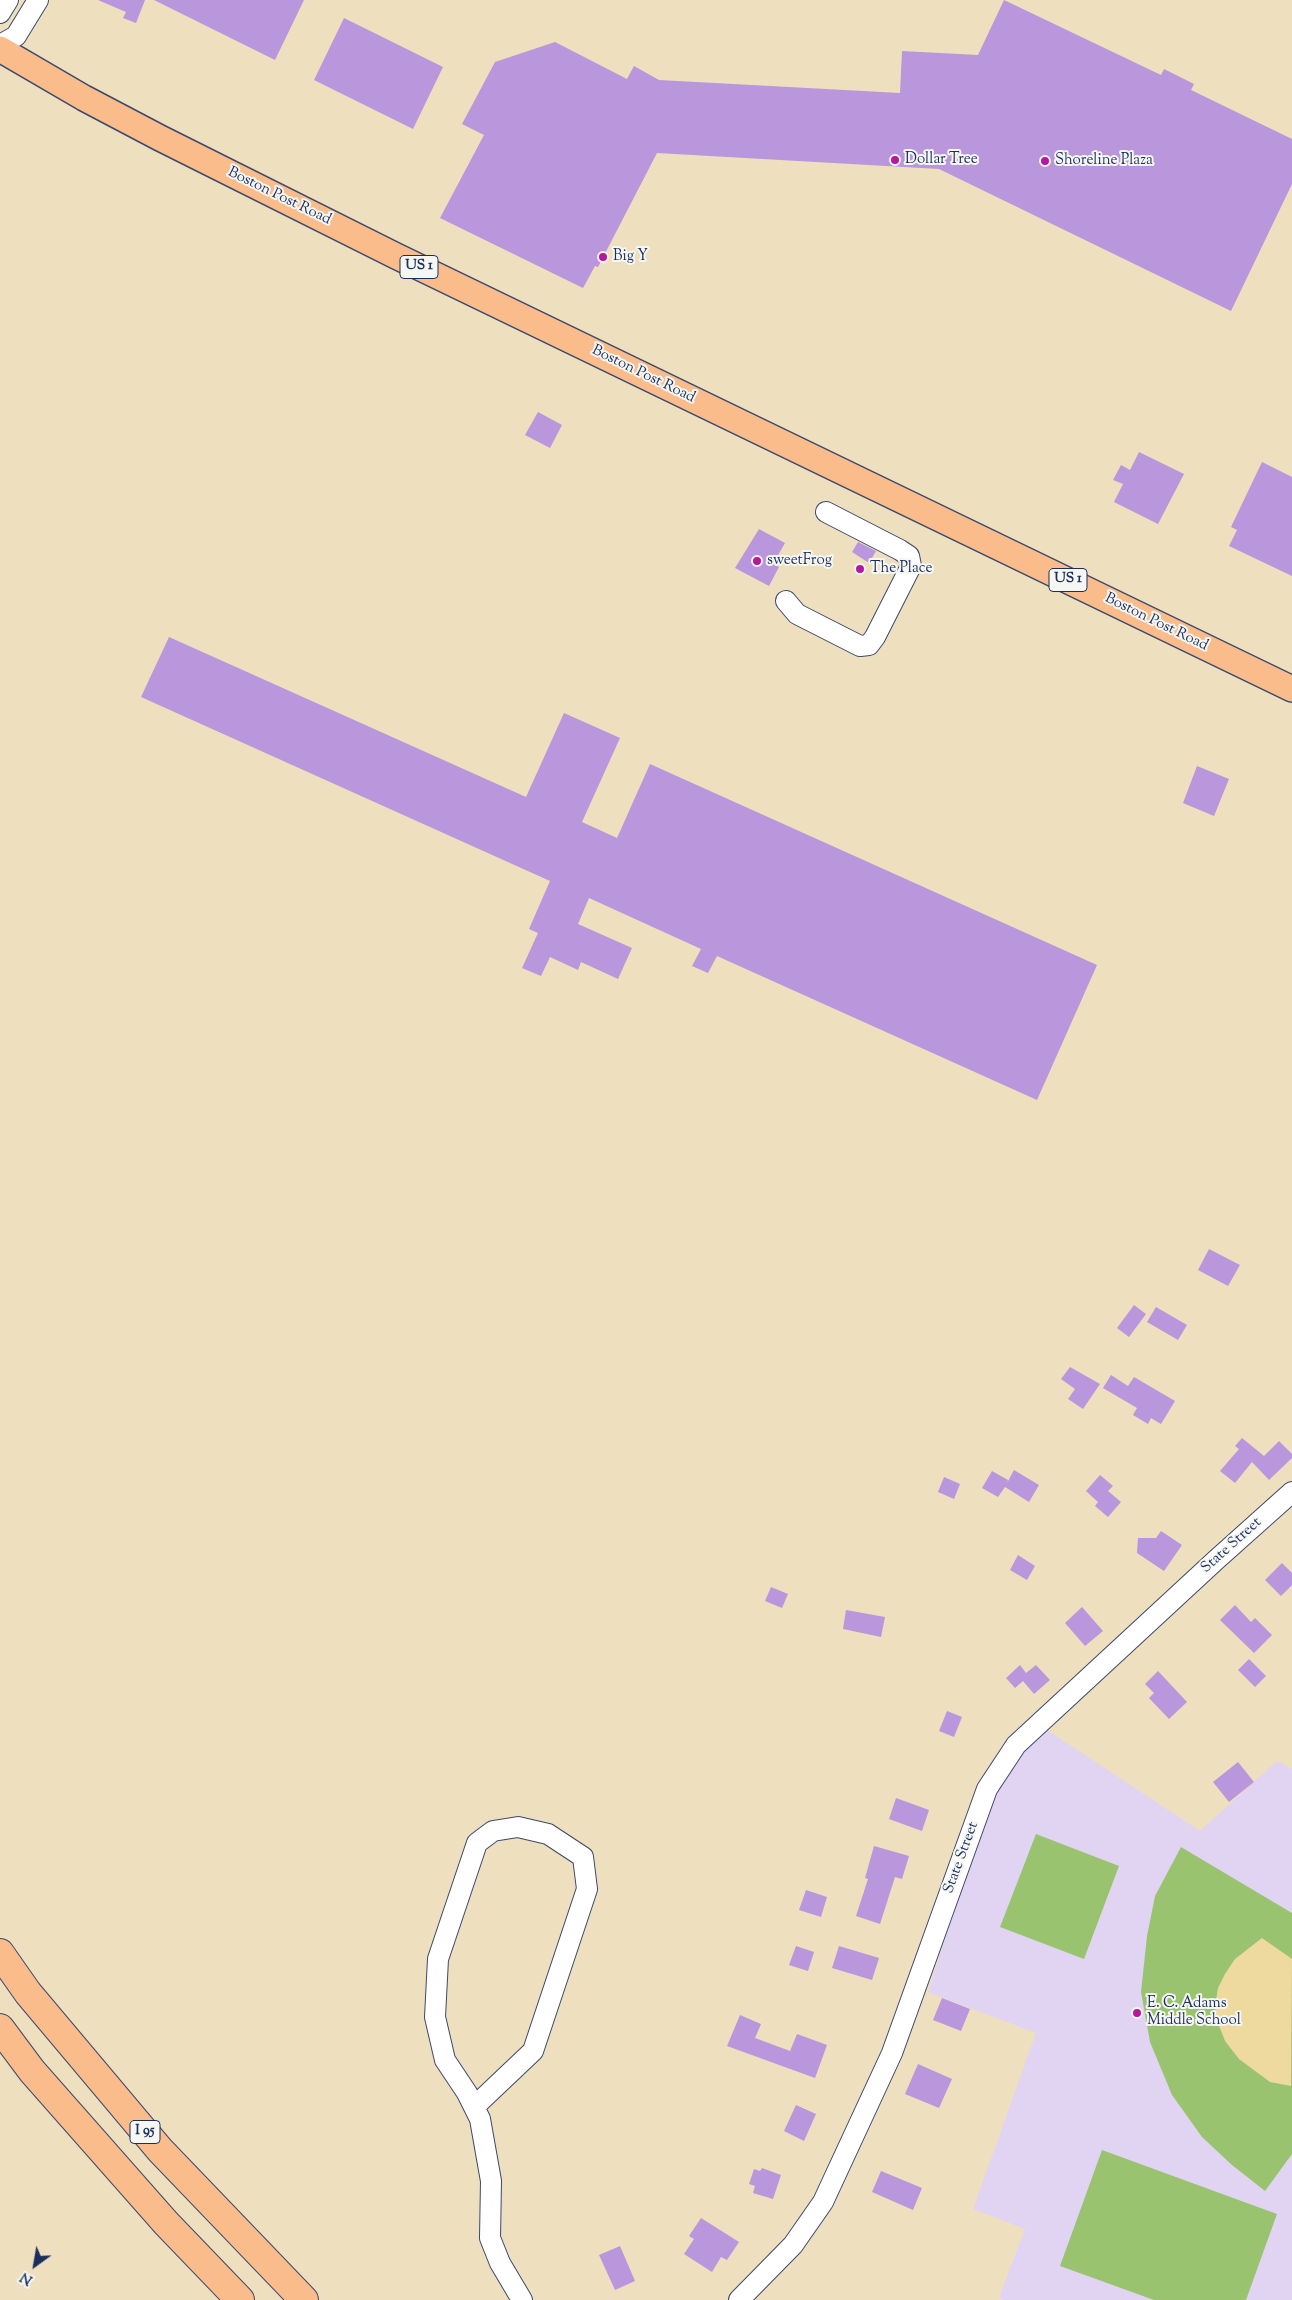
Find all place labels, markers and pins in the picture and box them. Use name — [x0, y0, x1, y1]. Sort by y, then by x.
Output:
place label: Dollar Tree — [905, 151, 978, 169]
place label: Shoreline Plaza — [1055, 152, 1153, 170]
marker: Dollar Tree — [889, 154, 901, 166]
marker: Shoreline Plaza — [1039, 155, 1051, 167]
place label: Big Y — [613, 248, 648, 266]
marker: Big Y — [597, 251, 609, 263]
place label: sweetFrog — [767, 552, 832, 570]
marker: sweetFrog — [751, 555, 763, 567]
place label: The Place — [870, 560, 933, 578]
marker: The Place — [854, 563, 866, 575]
place label: E. C. Adams Middle School — [1147, 1995, 1241, 2030]
marker: E. C. Adams Middle School — [1131, 2007, 1143, 2019]

